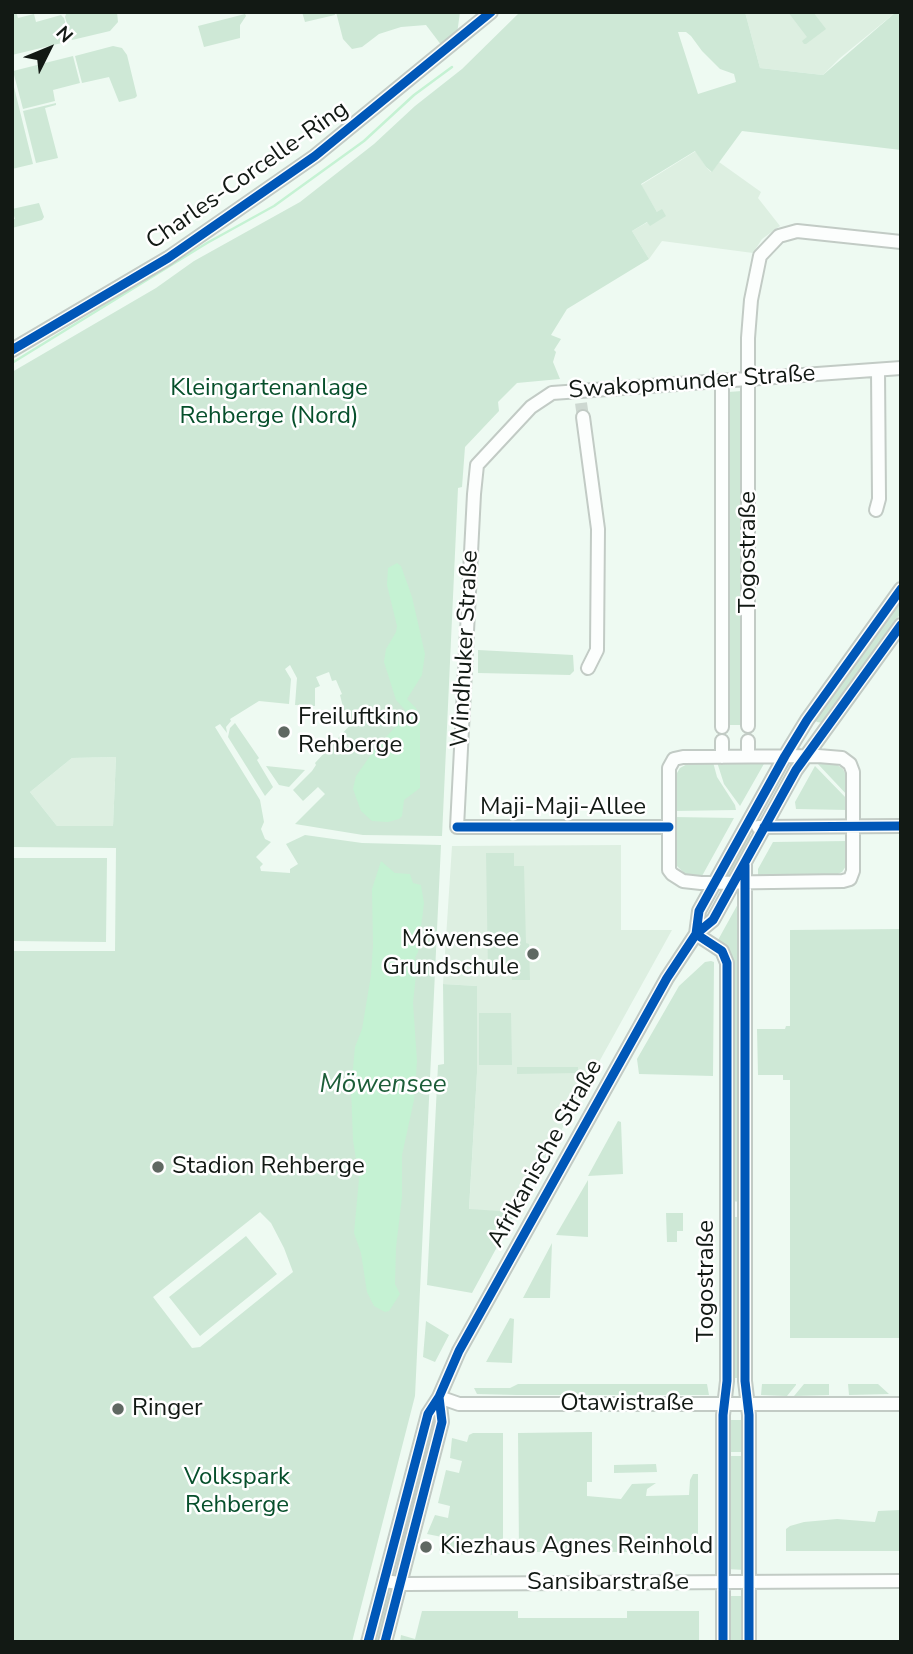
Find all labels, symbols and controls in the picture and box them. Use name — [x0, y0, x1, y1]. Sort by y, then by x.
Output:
north arrow — [14, 14, 84, 84]
text: N — [50, 21, 79, 49]
street label: Charles-Corcelle-Ring — [141, 95, 355, 257]
street label: Swakopmunder Straße — [568, 360, 816, 406]
park label: Kleingartenanlage Rehberge (Nord) — [170, 375, 368, 431]
street label: Togostraße — [735, 491, 763, 613]
street label: Windhuker Straße — [446, 549, 486, 749]
place label: Freiluftkino Rehberge — [298, 704, 419, 760]
marker: Freiluftkino Rehberge — [276, 724, 292, 740]
street label: Maji-Maji-Allee — [480, 794, 646, 822]
place label: Möwensee Grundschule — [382, 926, 519, 982]
marker: Möwensee Grundschule — [525, 946, 541, 962]
street label: Afrikanische Straße — [482, 1055, 610, 1253]
water label: Möwensee — [320, 1070, 446, 1102]
place label: Stadion Rehberge — [172, 1153, 365, 1181]
marker: Stadion Rehberge — [150, 1159, 166, 1175]
street label: Togostraße — [693, 1220, 721, 1342]
street label: Otawistraße — [560, 1390, 694, 1418]
place label: Ringer — [132, 1395, 203, 1423]
marker: Ringer — [110, 1401, 126, 1417]
park label: Volkspark Rehberge — [184, 1464, 290, 1520]
place label: Kiezhaus Agnes Reinhold — [440, 1533, 713, 1561]
marker: Kiezhaus Agnes Reinhold — [418, 1539, 434, 1555]
street label: Sansibarstraße — [527, 1569, 689, 1597]

